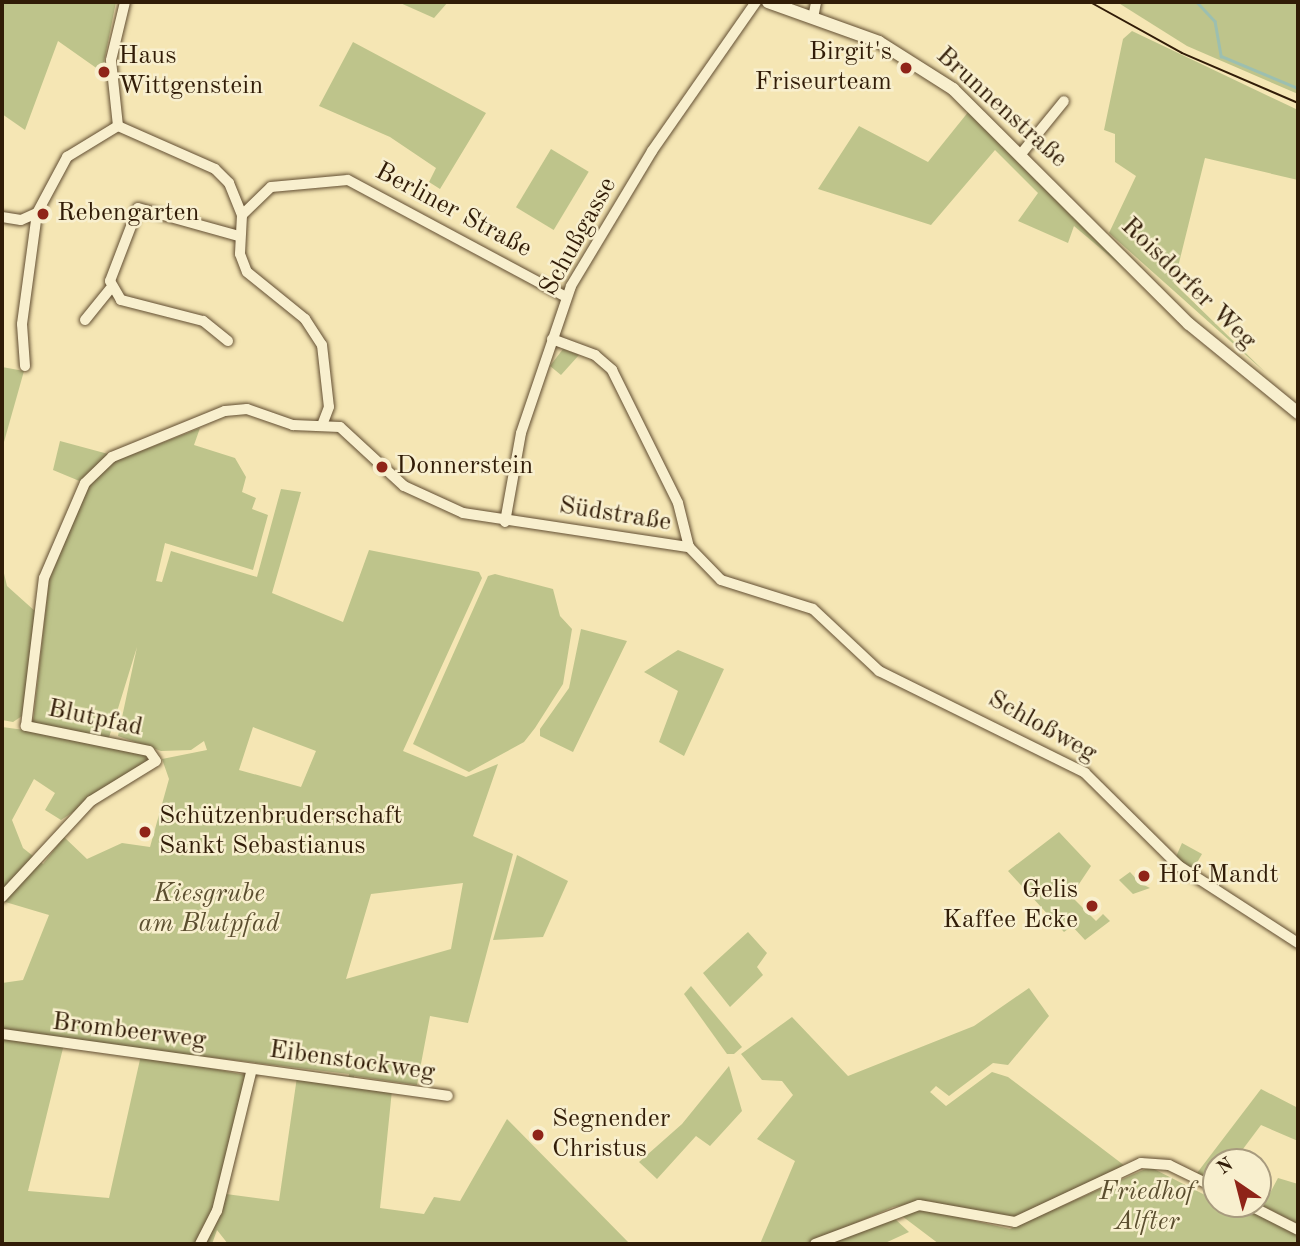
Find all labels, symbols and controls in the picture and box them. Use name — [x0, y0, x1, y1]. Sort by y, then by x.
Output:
place label: Birgit's Friseurteam — [754, 37, 892, 98]
place label: Haus Wittgenstein — [118, 41, 263, 102]
street label: Brunnenstraße — [929, 41, 1073, 175]
marker: Birgit's Friseurteam — [898, 60, 914, 76]
marker: Haus Wittgenstein — [96, 64, 112, 80]
street label: Berliner Straße — [369, 157, 537, 265]
street label: Schußgasse — [534, 172, 624, 302]
place label: Rebengarten — [57, 198, 200, 230]
marker: Rebengarten — [35, 206, 51, 222]
street label: Roisdorfer Weg — [1114, 211, 1262, 357]
place label: Donnerstein — [396, 451, 533, 483]
marker: Donnerstein — [374, 459, 390, 475]
street label: Südstraße — [557, 491, 673, 539]
street label: Schloßweg — [982, 684, 1102, 770]
street label: Blutpfad — [45, 694, 145, 744]
place label: Schützenbruderschaft Sankt Sebastianus — [159, 801, 402, 862]
marker: Schützenbruderschaft Sankt Sebastianus — [137, 824, 153, 840]
place label: Hof Mandt — [1158, 860, 1279, 892]
marker: Hof Mandt — [1136, 868, 1152, 884]
place label: Gelis Kaffee Ecke — [942, 875, 1078, 936]
park label: Kiesgrube am Blutpfad — [139, 879, 279, 940]
marker: Gelis Kaffee Ecke — [1084, 898, 1100, 914]
street label: Brombeerweg — [50, 1007, 208, 1057]
street label: Eibenstockweg — [267, 1035, 437, 1089]
place label: Segnender Christus — [552, 1104, 670, 1166]
marker: Segnender Christus — [530, 1127, 546, 1143]
north arrow — [1202, 1148, 1272, 1218]
text: N — [1214, 1155, 1237, 1179]
park label: Friedhof Alfter — [1099, 1177, 1195, 1238]

